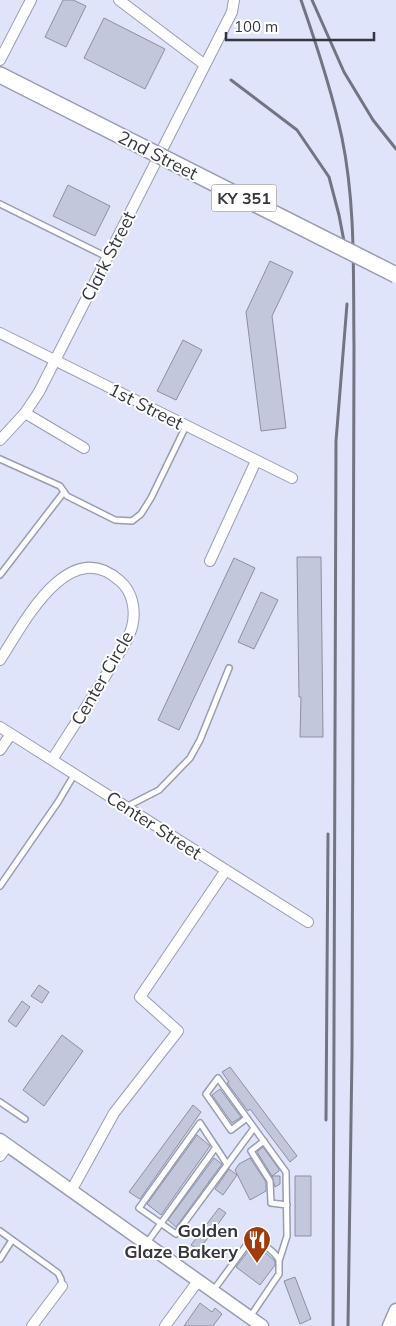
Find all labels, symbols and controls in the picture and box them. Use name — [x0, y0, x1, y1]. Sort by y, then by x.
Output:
scale bar — [226, 10, 374, 42]
text: 100 m — [234, 17, 278, 36]
street label: 2nd Street — [114, 125, 202, 185]
road number: KY 351 — [212, 184, 276, 212]
street label: Clark Street — [76, 207, 140, 305]
street label: 1st Street — [105, 377, 187, 435]
street label: Center Circle — [66, 627, 138, 729]
street label: Center Street — [102, 786, 206, 864]
place label: Golden Glaze Bakery — [124, 1219, 238, 1263]
restaurant icon: Golden Glaze Bakery — [242, 1225, 272, 1264]

